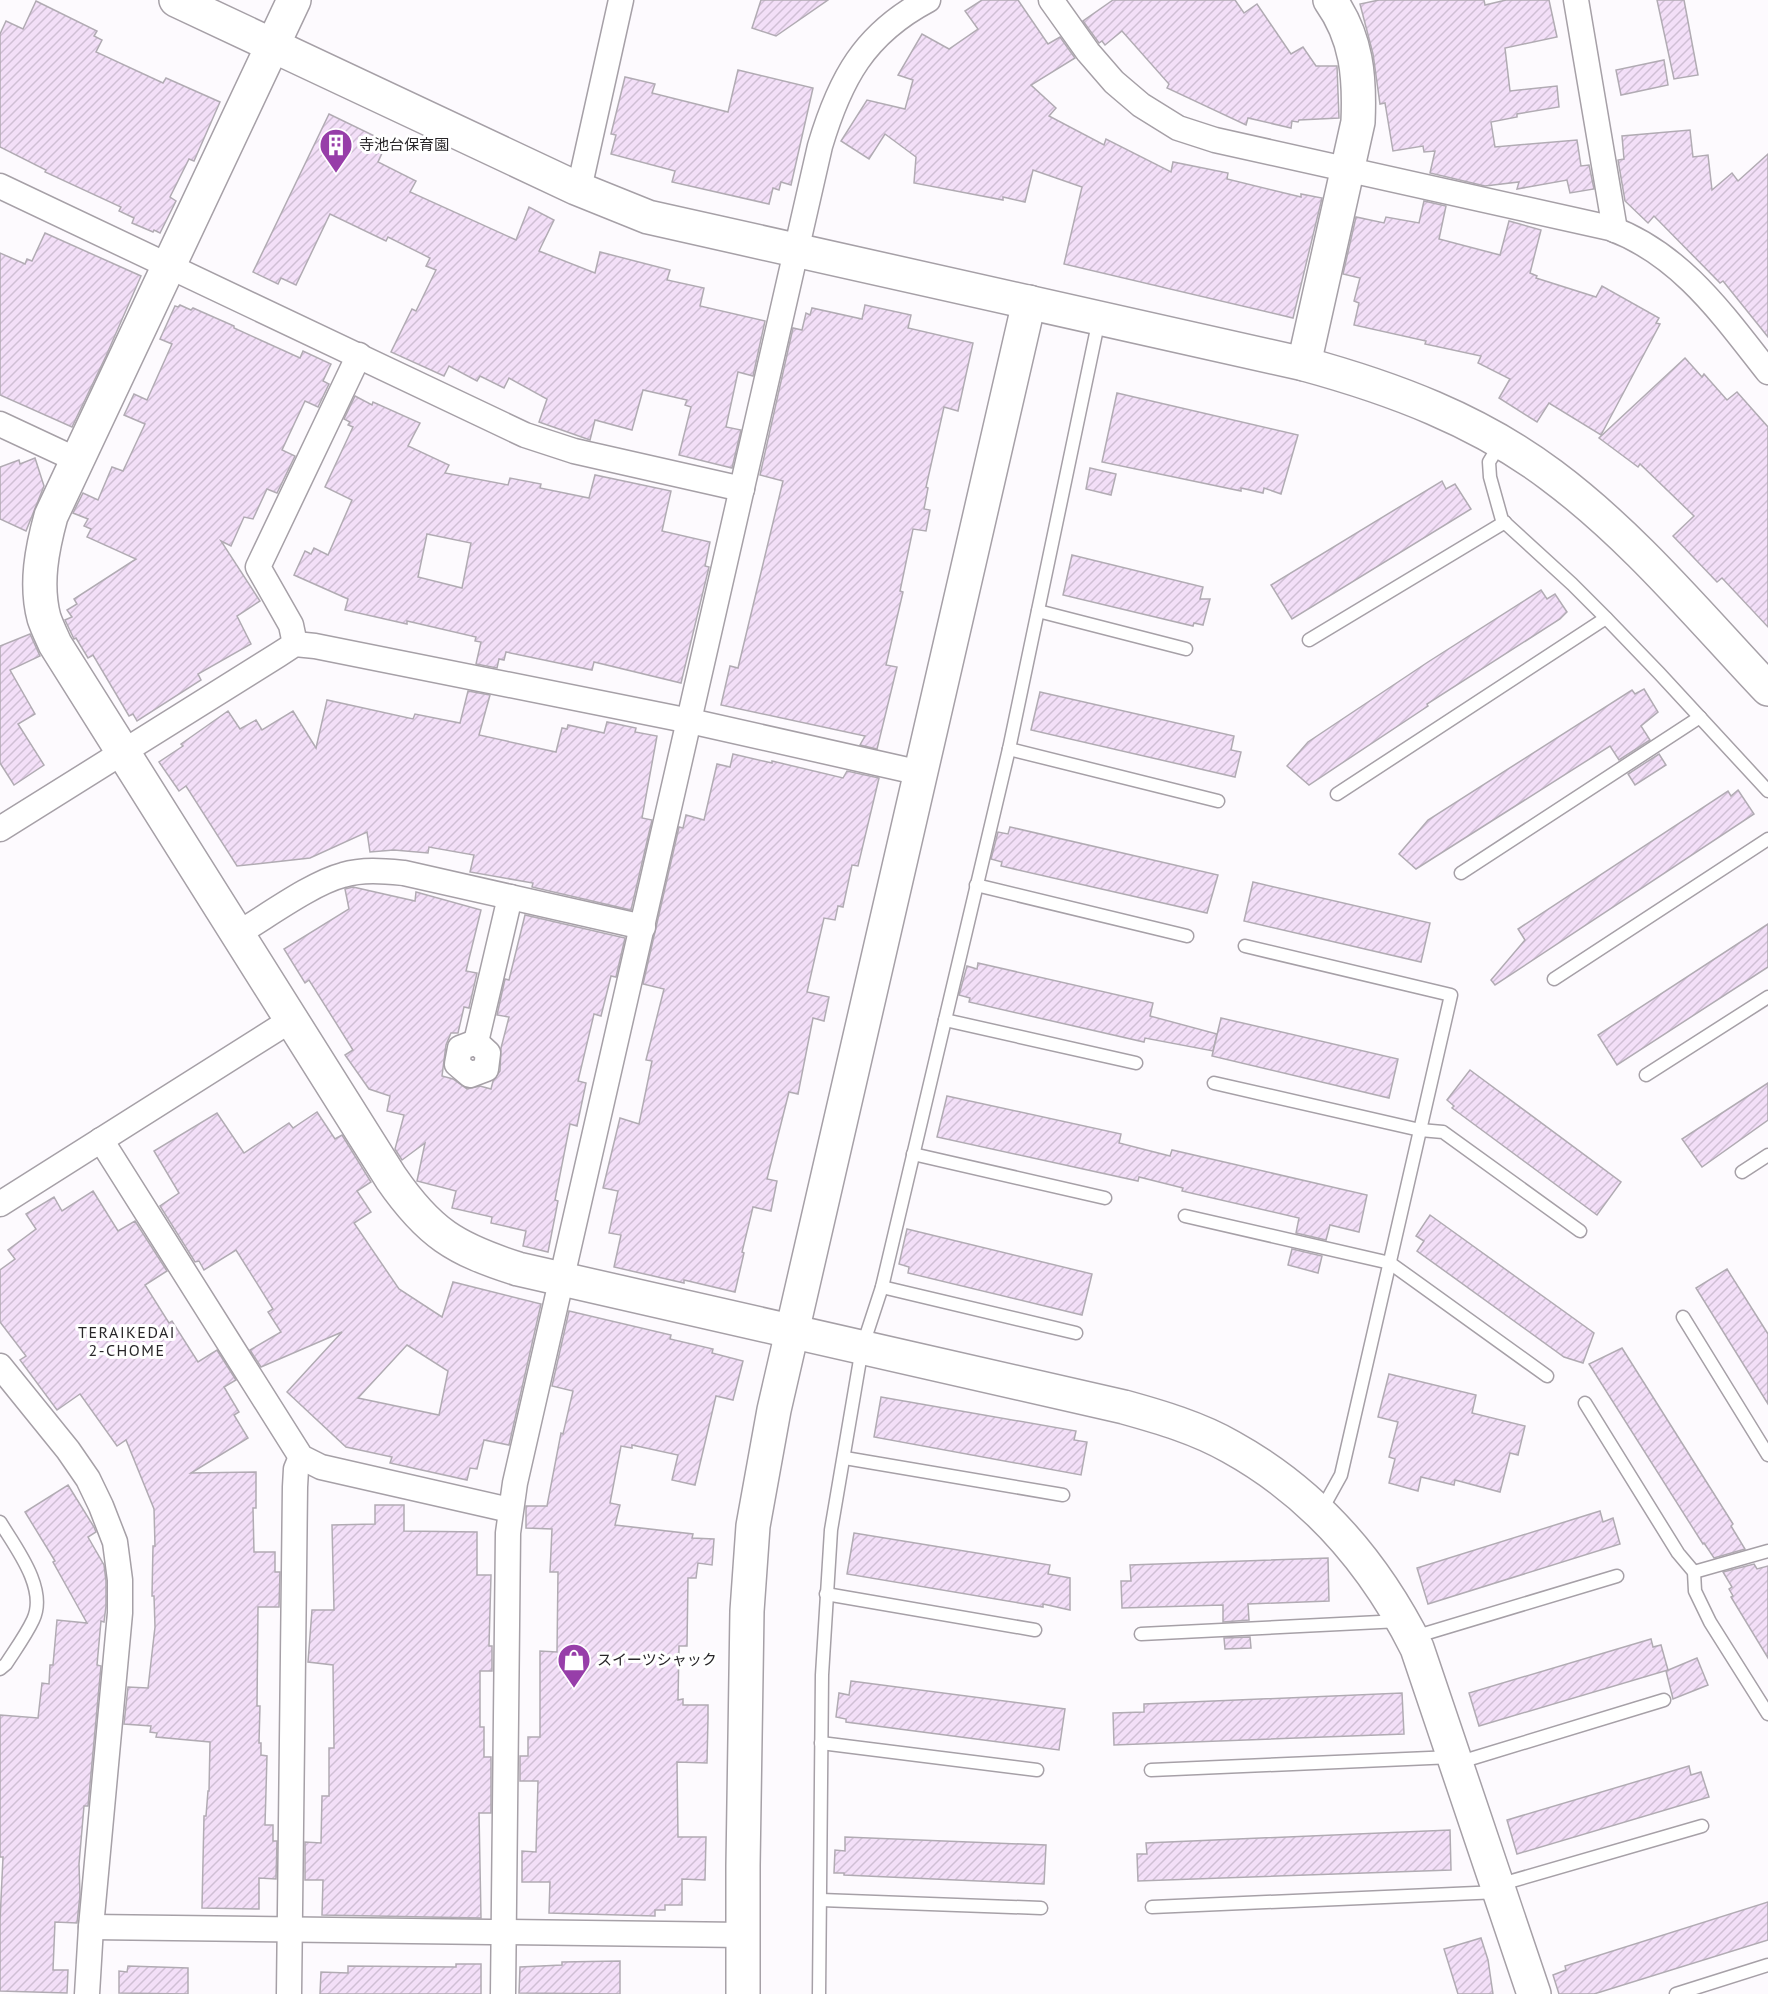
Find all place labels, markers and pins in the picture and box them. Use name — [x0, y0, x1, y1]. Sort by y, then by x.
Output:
building icon: 寺池台保育園 — [318, 127, 354, 174]
place label: 寺池台保育園 — [359, 135, 449, 154]
shop icon: スイーツシャック — [556, 1642, 592, 1689]
place label: スイーツシャック — [597, 1650, 717, 1669]

